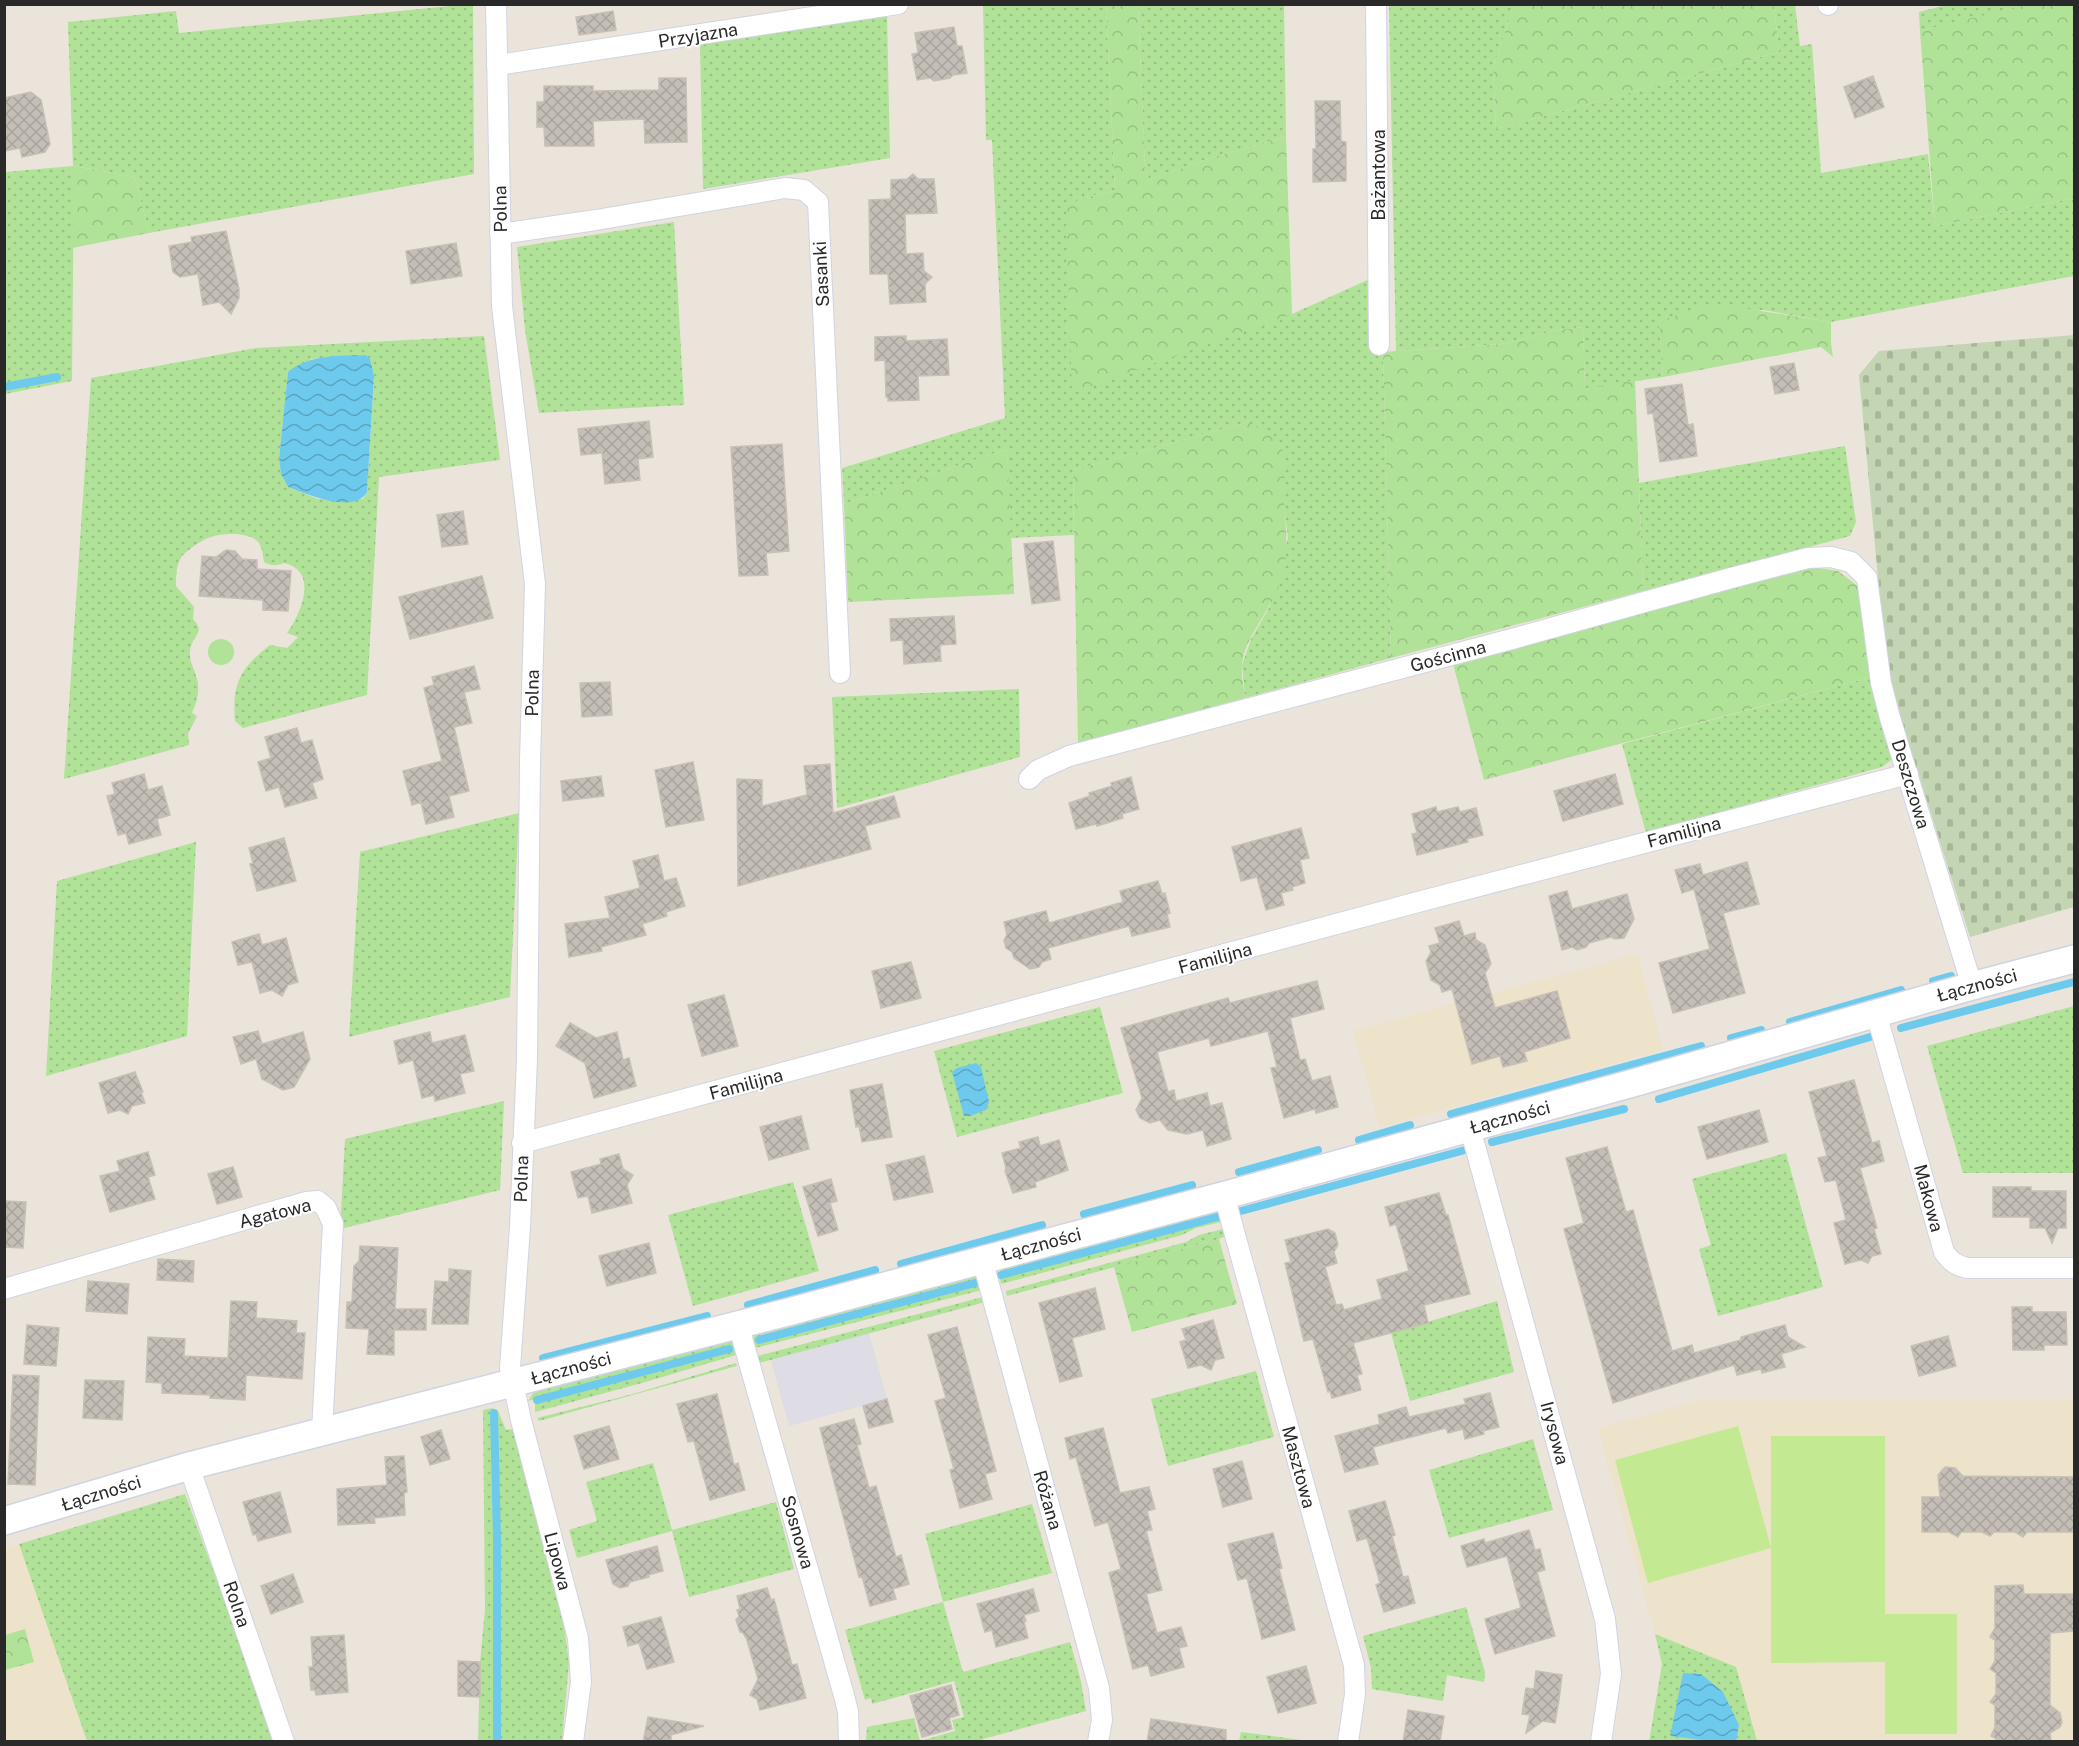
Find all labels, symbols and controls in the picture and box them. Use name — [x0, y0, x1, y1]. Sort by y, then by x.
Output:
street label: Przyjazna — [657, 18, 739, 52]
street label: Bażantowa — [1368, 129, 1389, 221]
street label: Polna — [489, 185, 511, 233]
street label: Sasanki — [809, 241, 833, 307]
street label: Gościnna — [1408, 636, 1488, 676]
street label: Polna — [521, 669, 543, 717]
street label: Deszczowa — [1887, 737, 1935, 831]
street label: Familijna — [1645, 812, 1723, 852]
street label: Familijna — [1176, 938, 1254, 978]
street label: Łączności — [1935, 964, 2019, 1006]
street label: Familijna — [707, 1064, 785, 1104]
street label: Łączności — [1468, 1096, 1552, 1138]
street label: Polna — [510, 1155, 532, 1203]
street label: Makowa — [1910, 1162, 1948, 1234]
street label: Agatowa — [237, 1194, 313, 1232]
street label: Łączności — [999, 1223, 1083, 1265]
street label: Łączności — [529, 1347, 613, 1389]
street label: Irysowa — [1536, 1399, 1574, 1467]
street label: Masztowa — [1278, 1424, 1320, 1510]
street label: Różana — [1030, 1468, 1066, 1532]
street label: Łączności — [59, 1471, 143, 1515]
street label: Sosnowa — [777, 1493, 819, 1571]
street label: Lipowa — [540, 1530, 576, 1592]
street label: Rolna — [219, 1578, 255, 1630]

